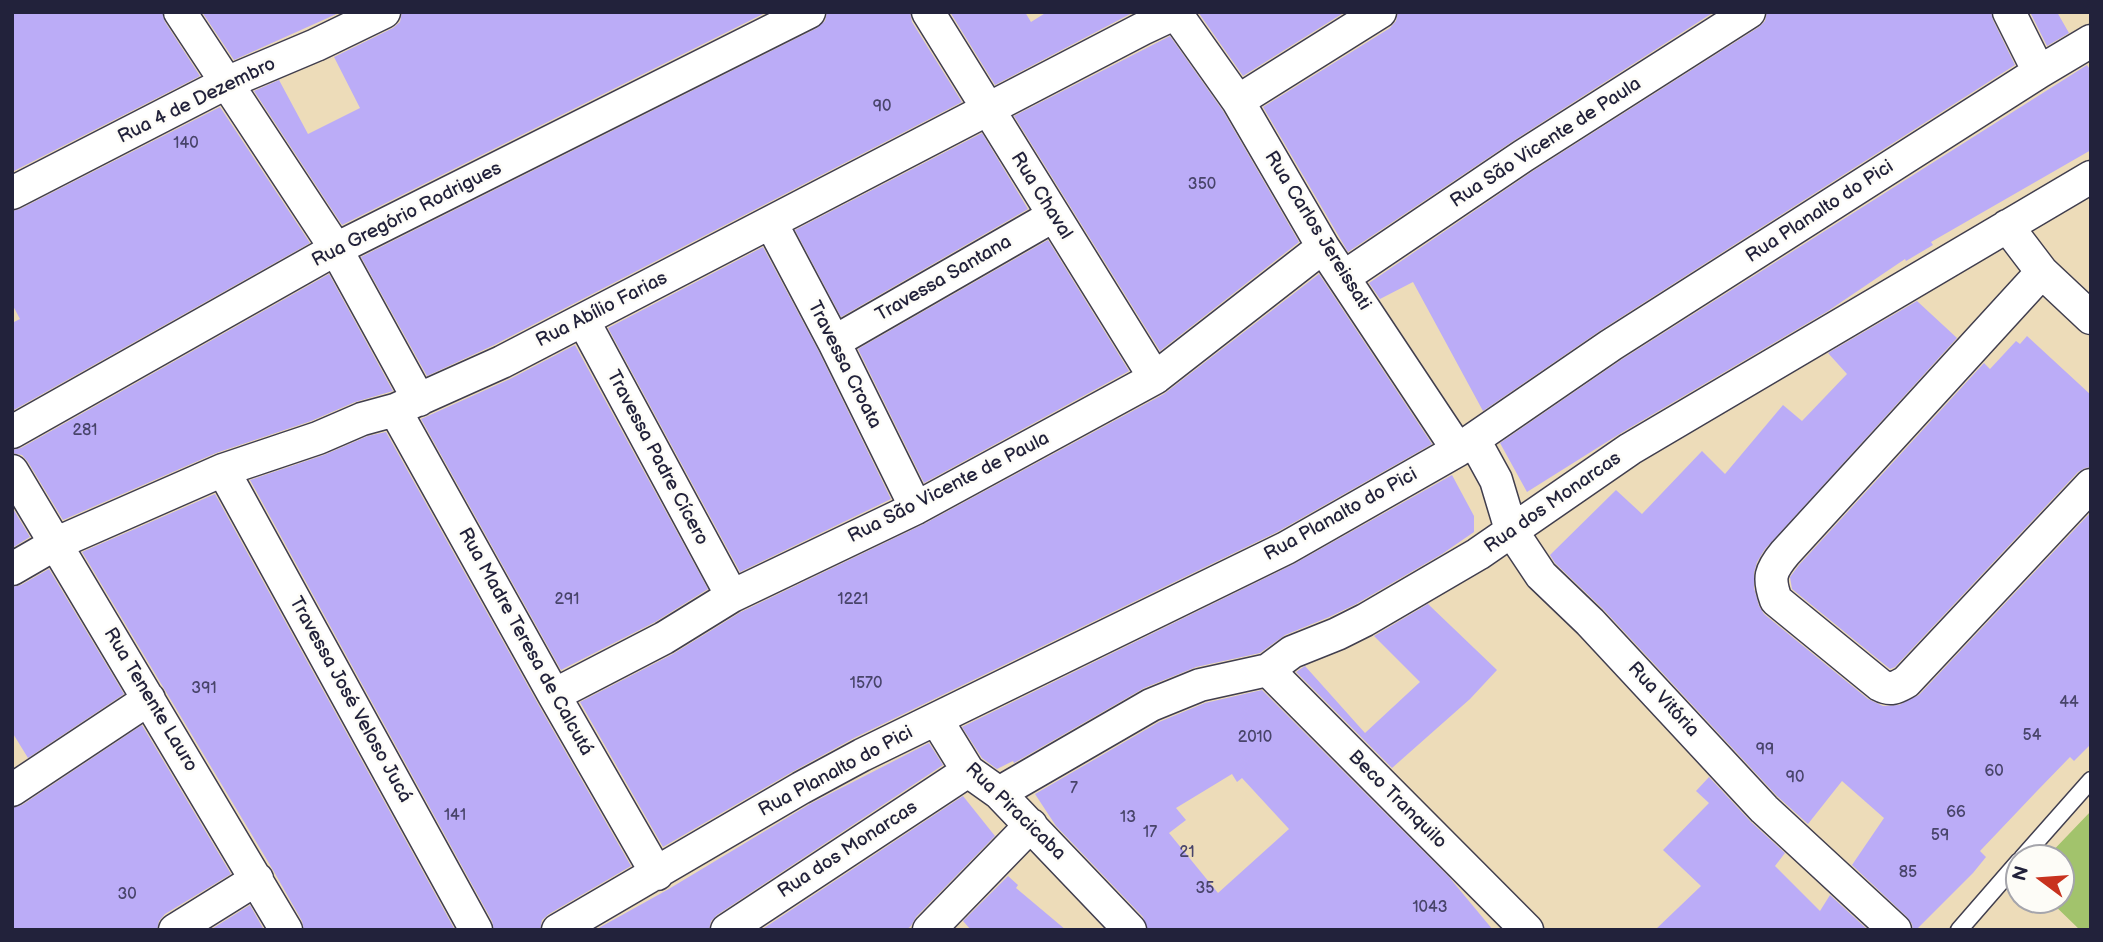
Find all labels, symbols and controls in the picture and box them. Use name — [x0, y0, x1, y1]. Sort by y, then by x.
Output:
street label: Rua 4 de Dezembro — [114, 53, 280, 149]
street label: Rua São Vicente de Paula — [1446, 73, 1646, 213]
house number: 90 — [873, 97, 891, 117]
house number: 140 — [173, 134, 199, 154]
street label: Rua Carlos Jereissati — [1259, 147, 1375, 315]
street label: Rua Chaval — [1005, 148, 1077, 244]
street label: Rua Planalto do Pici — [1742, 156, 1898, 268]
street label: Rua Gregório Rodrigues — [308, 157, 506, 273]
house number: 350 — [1188, 175, 1216, 195]
street label: Travessa Santana — [872, 231, 1016, 327]
street label: Rua Abílio Farias — [533, 267, 671, 353]
street label: Travessa Croata — [802, 297, 886, 433]
street label: Travessa Padre Cícero — [601, 367, 713, 549]
house number: 281 — [73, 421, 97, 441]
street label: Rua São Vicente de Paula — [845, 427, 1053, 549]
street label: Rua dos Monarcas — [1480, 447, 1626, 559]
street label: Rua Planalto do Pici — [1261, 463, 1421, 567]
street label: Rua Madre Teresa de Calcutá — [453, 524, 597, 760]
house number: 291 — [555, 590, 579, 610]
house number: 1221 — [837, 590, 869, 610]
street label: Travessa José Veloso Jucá — [284, 593, 416, 807]
street label: Rua Tenente Lauro — [98, 624, 202, 776]
street label: Rua Vitória — [1623, 658, 1703, 742]
house number: 1570 — [850, 674, 882, 694]
house number: 391 — [191, 679, 217, 699]
house number: 44 — [2059, 693, 2079, 713]
street label: Rua Planalto do Pici — [755, 722, 917, 822]
house number: 54 — [2023, 726, 2041, 746]
house number: 2010 — [1238, 728, 1272, 748]
house number: 99 — [1756, 740, 1774, 760]
street label: Beco Tranquilo — [1343, 746, 1451, 854]
street label: Rua Piracicaba — [960, 758, 1070, 866]
house number: 60 — [1984, 762, 2004, 782]
house number: 90 — [1786, 768, 1804, 788]
house number: 7 — [1070, 779, 1078, 799]
street label: Rua dos Monarcas — [774, 796, 922, 904]
house number: 66 — [1946, 803, 1966, 823]
house number: 141 — [444, 806, 466, 826]
house number: 13 — [1120, 808, 1136, 828]
house number: 17 — [1143, 823, 1157, 843]
house number: 59 — [1931, 826, 1949, 846]
house number: 21 — [1179, 843, 1195, 863]
north arrow — [2005, 844, 2075, 914]
house number: 85 — [1899, 863, 1917, 883]
text: N — [2008, 864, 2034, 884]
house number: 35 — [1195, 879, 1215, 899]
house number: 30 — [117, 885, 137, 905]
house number: 1043 — [1412, 898, 1448, 918]

